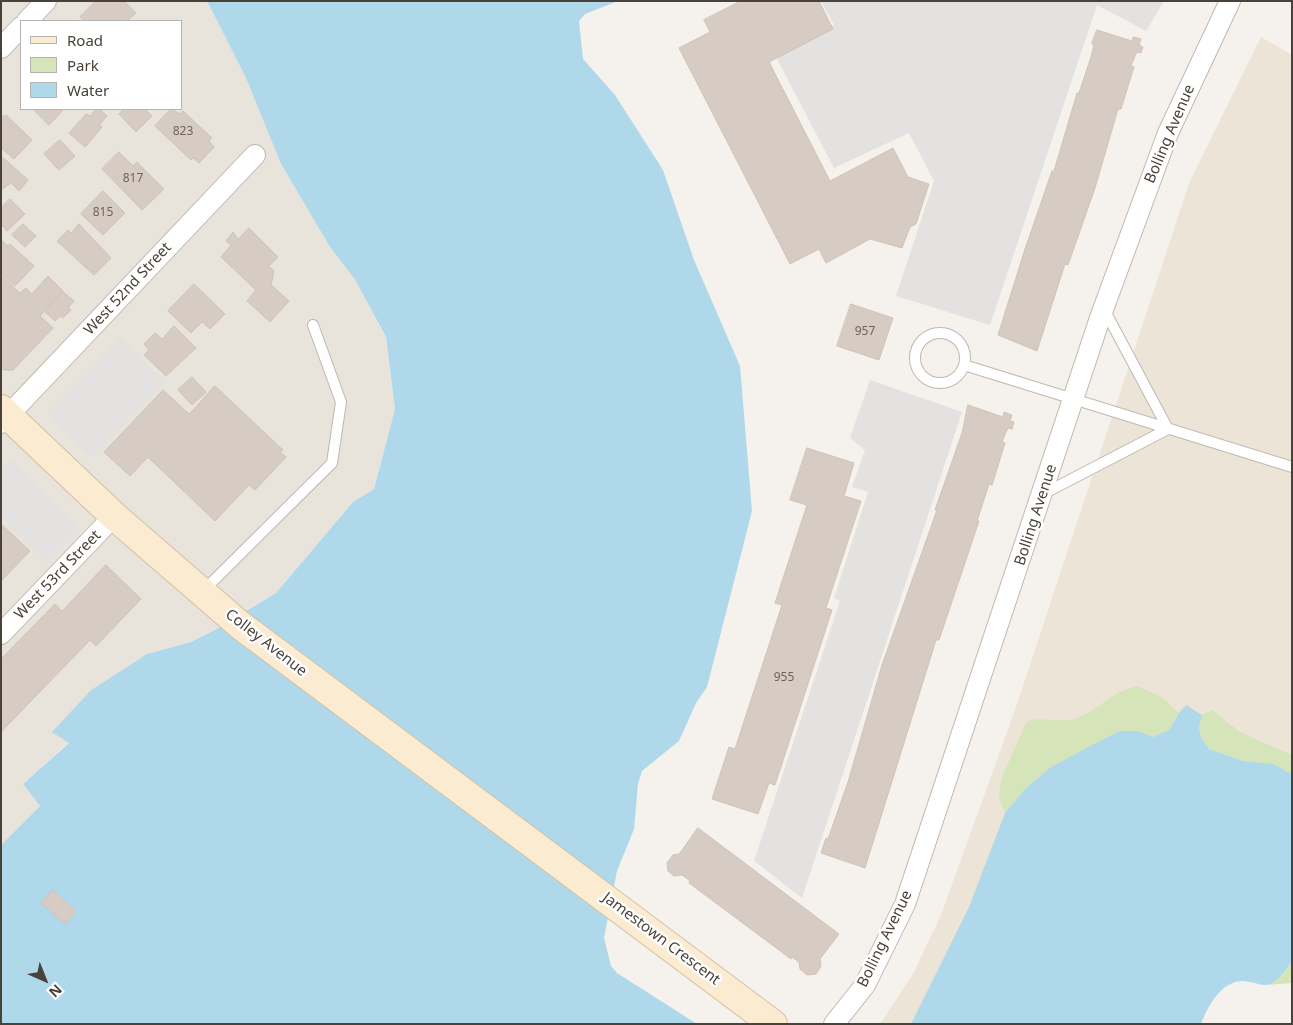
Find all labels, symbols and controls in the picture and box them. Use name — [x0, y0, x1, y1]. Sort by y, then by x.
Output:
legend — [20, 20, 182, 110]
text: Road — [67, 30, 103, 50]
text: Park — [67, 55, 99, 75]
text: Water — [67, 80, 109, 100]
street label: Bolling Avenue — [1141, 82, 1199, 186]
house number: 823 — [173, 125, 193, 139]
house number: 817 — [123, 172, 143, 186]
house number: 815 — [93, 206, 113, 220]
street label: West 52nd Street — [80, 239, 176, 339]
house number: 957 — [855, 325, 875, 339]
street label: Bolling Avenue — [1011, 462, 1061, 568]
street label: West 53rd Street — [11, 527, 105, 623]
street label: Colley Avenue — [222, 606, 310, 680]
house number: 955 — [774, 671, 794, 685]
street label: Bolling Avenue — [854, 888, 916, 990]
street label: Jamestown Crescent — [599, 889, 723, 989]
north arrow — [20, 955, 70, 1005]
text: N — [45, 980, 66, 1002]

